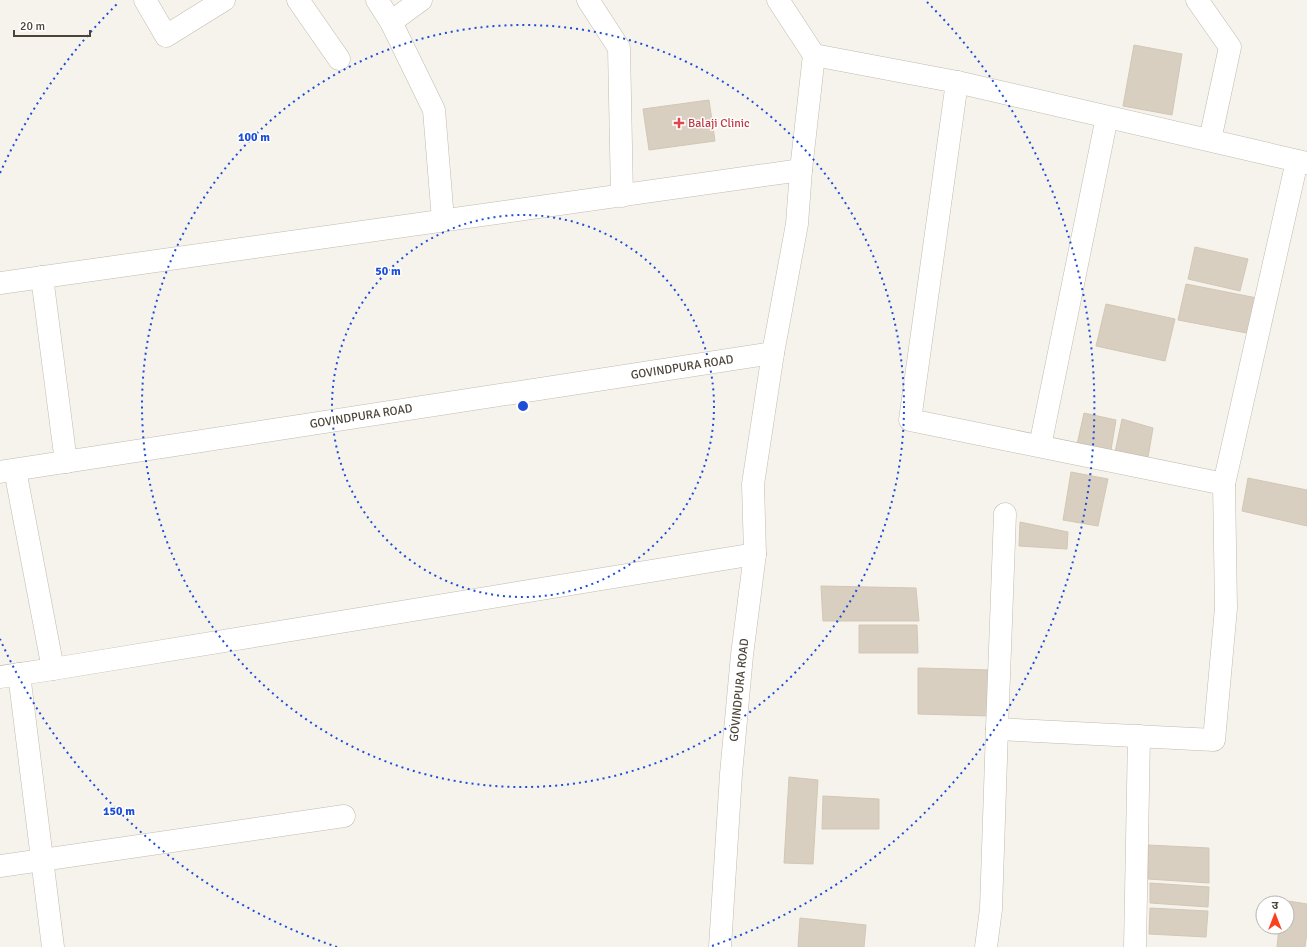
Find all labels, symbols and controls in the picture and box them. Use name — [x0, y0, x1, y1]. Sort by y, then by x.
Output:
scale bar — [14, 12, 90, 38]
text: 20 m — [20, 19, 45, 34]
place label: Balaji Clinic — [688, 116, 750, 131]
marker: Balaji Clinic — [673, 117, 685, 129]
text: 100 m — [238, 130, 270, 145]
text: 50 m — [375, 264, 401, 279]
street label: GOVINDPURA ROAD — [630, 352, 735, 383]
centre of rings — [516, 399, 530, 413]
street label: GOVINDPURA ROAD — [309, 401, 414, 432]
street label: GOVINDPURA ROAD — [727, 637, 752, 742]
text: 150 m — [103, 804, 135, 819]
north arrow — [1255, 895, 1295, 935]
text: उ — [1272, 899, 1279, 912]

